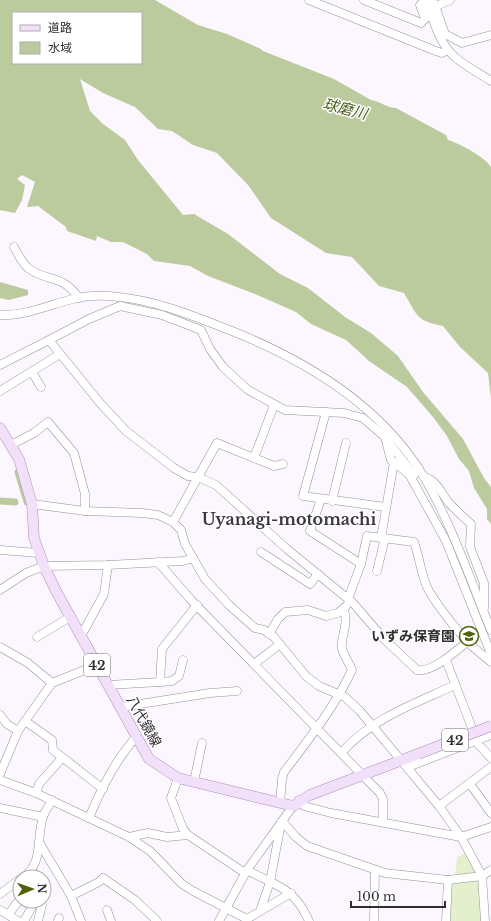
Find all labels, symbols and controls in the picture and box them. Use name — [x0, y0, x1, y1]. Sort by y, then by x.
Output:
legend — [12, 12, 142, 64]
text: 道路 — [48, 20, 72, 35]
text: 水域 — [48, 40, 72, 55]
water label: 球磨川 — [321, 94, 371, 124]
district label: Uyanagi-motomachi — [202, 509, 376, 529]
school or university icon: いずみ保育園 — [458, 625, 480, 647]
place label: いずみ保育園 — [371, 627, 455, 645]
road number: 42 — [84, 654, 110, 676]
street label: 八代鏡線 — [123, 692, 165, 750]
road number: 42 — [442, 729, 468, 751]
north arrow — [12, 869, 52, 909]
text: N — [35, 883, 49, 895]
scale bar — [351, 883, 445, 909]
text: 100 m — [357, 889, 396, 904]

